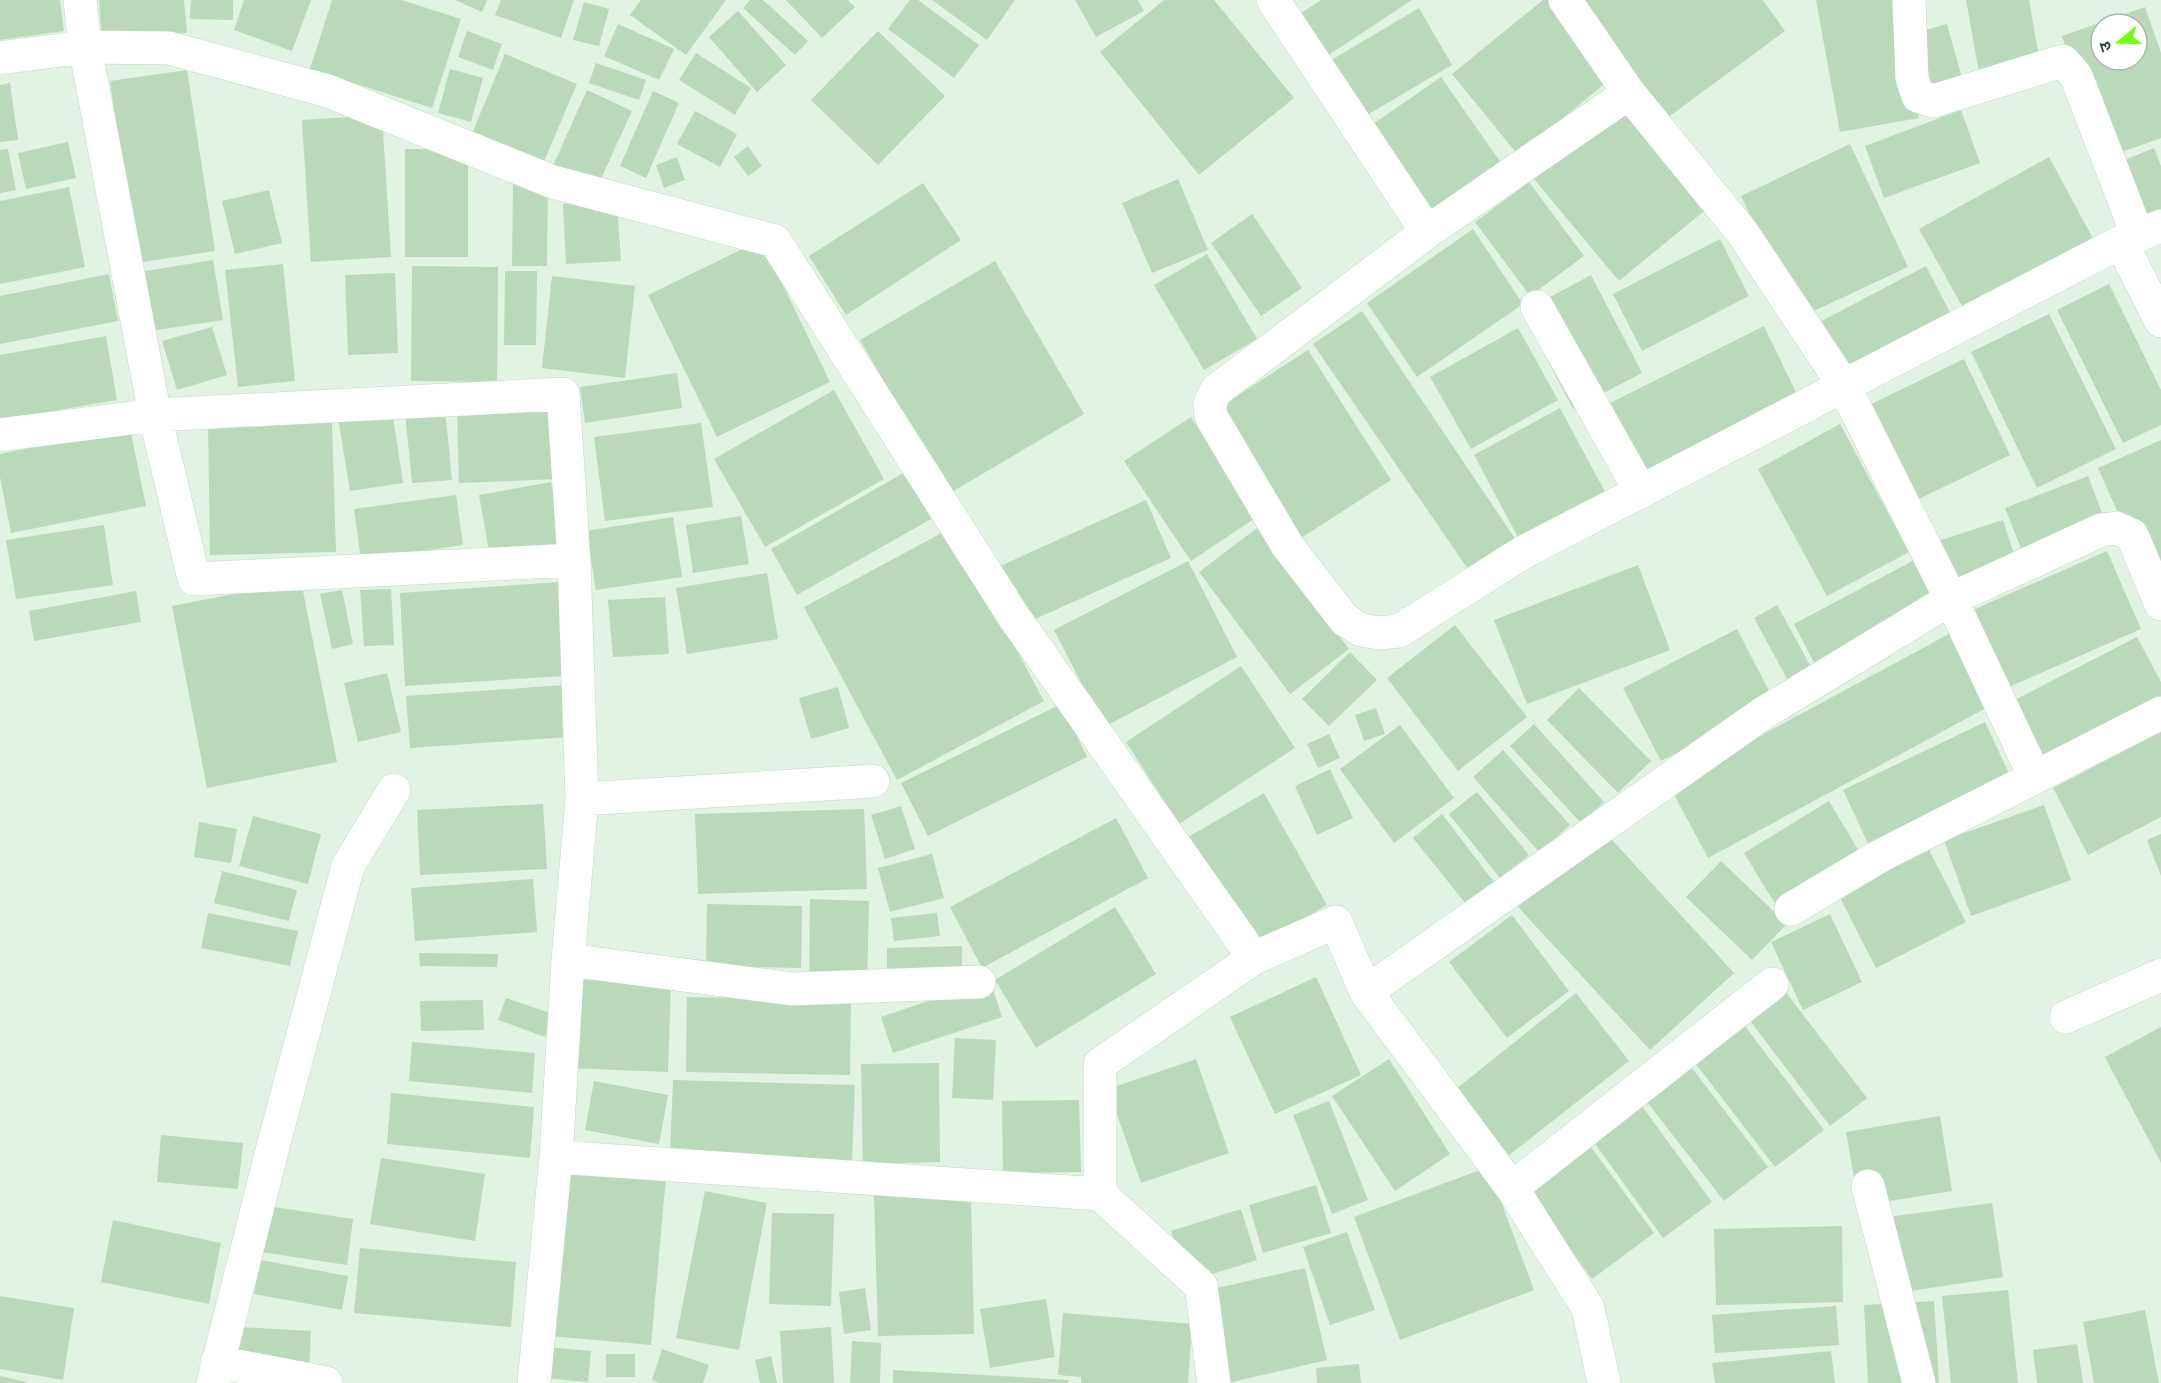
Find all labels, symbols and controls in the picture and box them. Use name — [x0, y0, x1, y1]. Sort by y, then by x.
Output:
north arrow — [2089, 12, 2149, 72]
text: उ — [2094, 39, 2116, 55]

